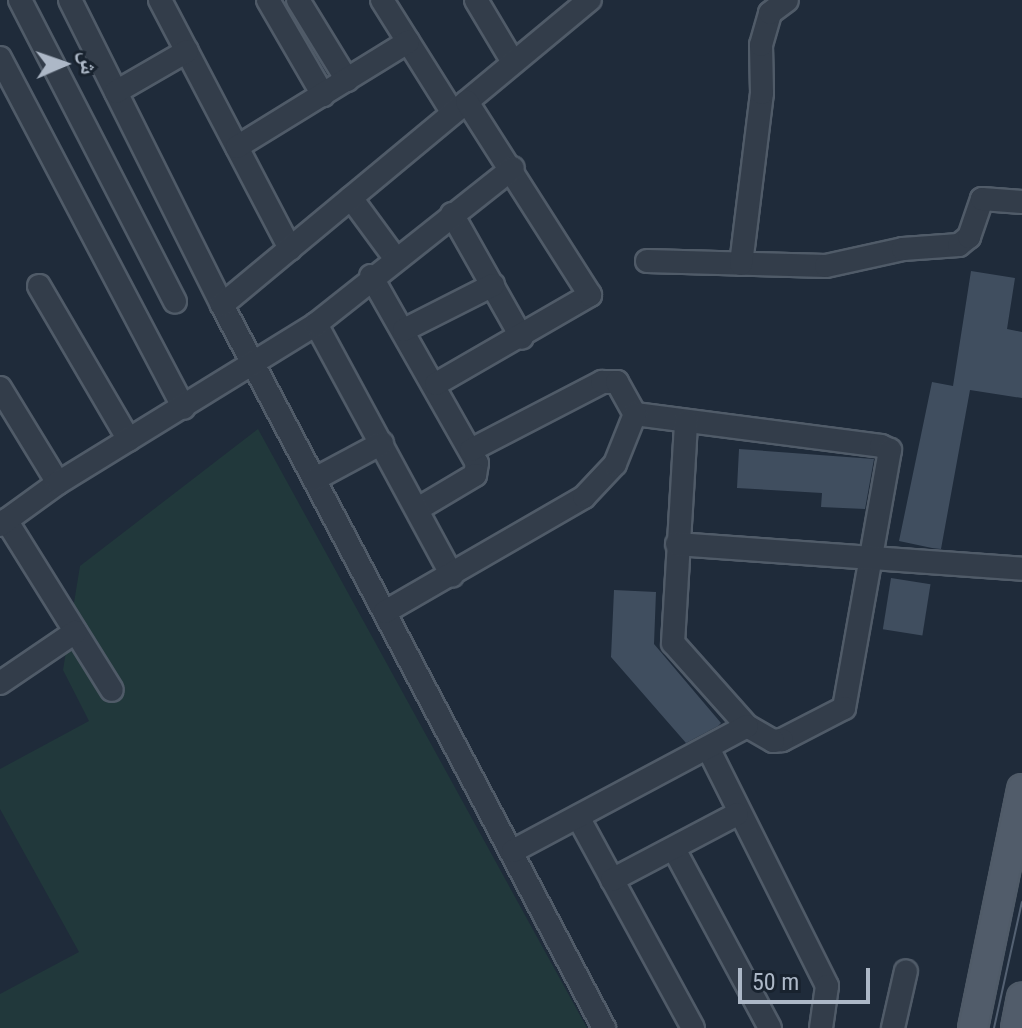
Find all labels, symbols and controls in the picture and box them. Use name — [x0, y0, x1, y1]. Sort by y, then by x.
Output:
north arrow — [24, 24, 104, 104]
text: ش — [76, 51, 101, 75]
scale bar — [742, 952, 874, 1002]
text: 50 m — [752, 968, 799, 996]

